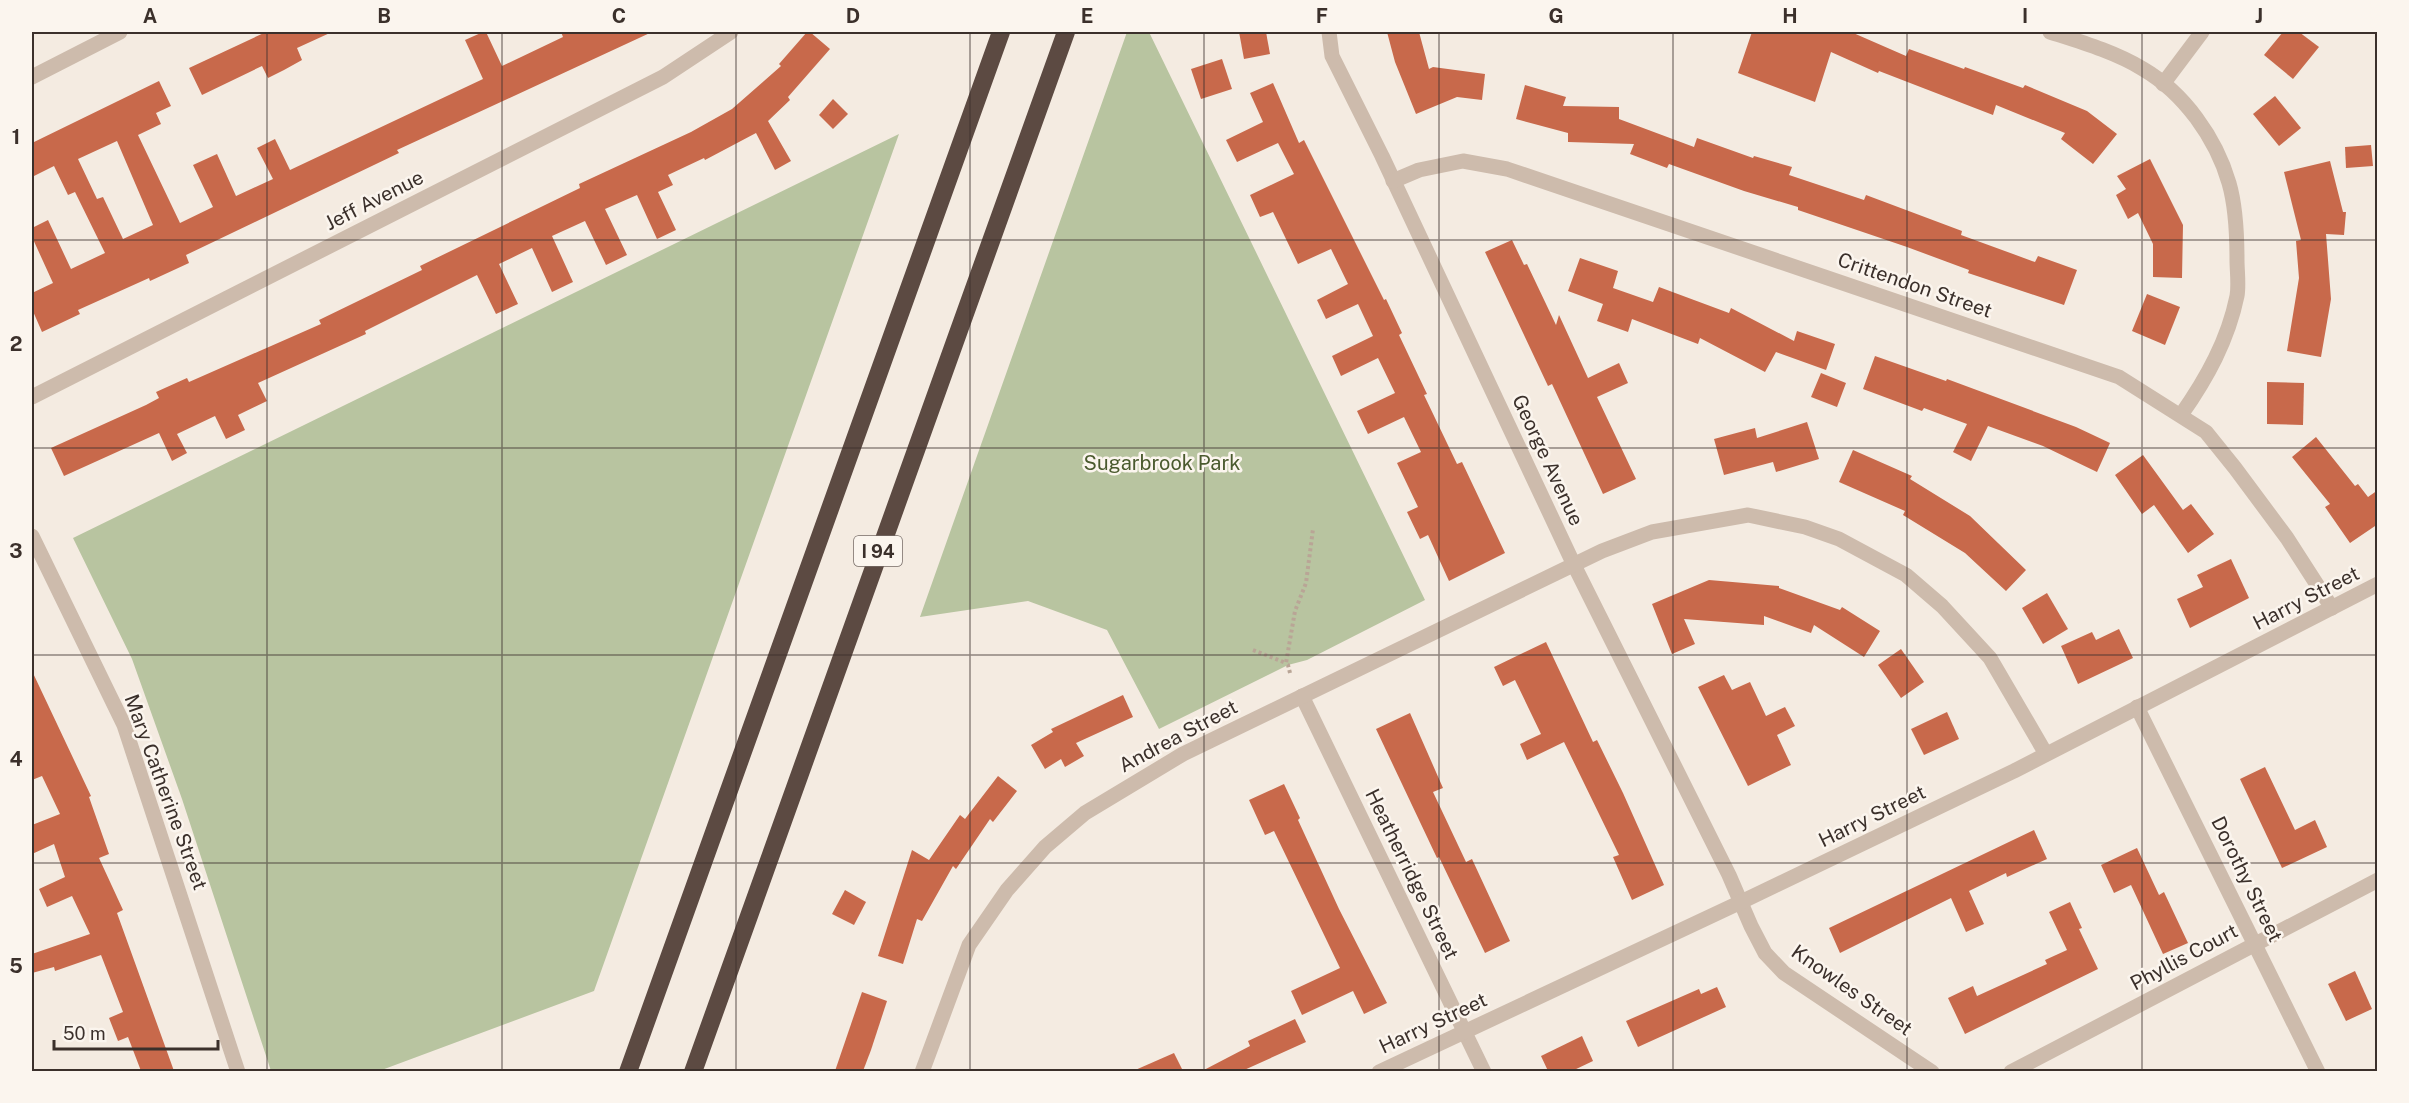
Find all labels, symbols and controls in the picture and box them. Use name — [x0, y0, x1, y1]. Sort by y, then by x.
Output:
text: A — [143, 4, 157, 28]
text: B — [377, 4, 391, 28]
text: C — [612, 4, 626, 28]
text: D — [846, 4, 860, 28]
text: E — [1081, 4, 1093, 28]
text: F — [1316, 4, 1328, 28]
text: G — [1548, 4, 1564, 28]
text: H — [1782, 4, 1798, 28]
text: I — [2022, 4, 2028, 28]
text: J — [2255, 4, 2263, 28]
text: 1 — [12, 125, 20, 149]
street label: Jeff Avenue — [321, 165, 427, 235]
street label: Crittendon Street — [1835, 247, 1995, 323]
text: 2 — [10, 332, 22, 356]
street label: George Avenue — [1507, 391, 1589, 529]
park label: Sugarbrook Park — [1084, 451, 1240, 475]
road number: I 94 — [854, 536, 902, 566]
text: 3 — [9, 539, 23, 563]
street label: Harry Street — [2249, 561, 2363, 635]
street label: Mary Catherine Street — [119, 691, 213, 893]
street label: Andrea Street — [1115, 695, 1241, 777]
text: 4 — [9, 747, 23, 771]
street label: Harry Street — [1815, 780, 1929, 852]
street label: Heatherridge Street — [1360, 785, 1464, 963]
street label: Dorothy Street — [2206, 812, 2288, 946]
street label: Phyllis Court — [2126, 919, 2242, 995]
street label: Knowles Street — [1787, 939, 1917, 1041]
text: 5 — [9, 954, 23, 978]
street label: Harry Street — [1375, 988, 1491, 1058]
scale bar — [54, 1013, 218, 1051]
text: 50 m — [63, 1023, 106, 1044]

